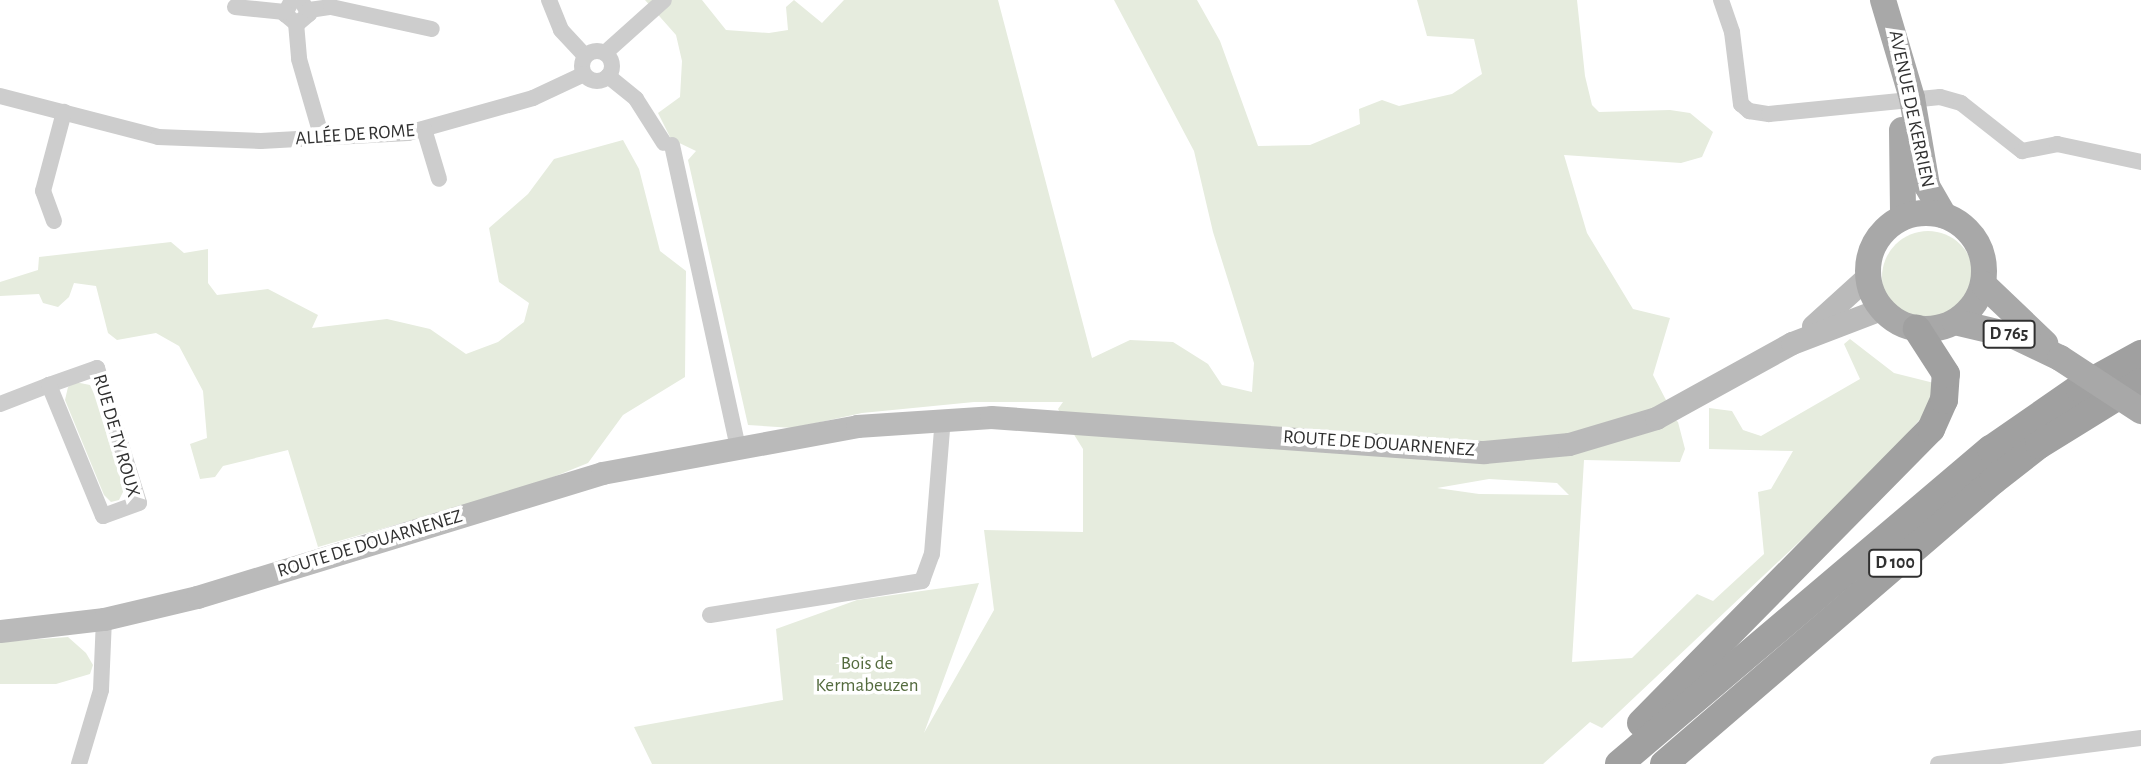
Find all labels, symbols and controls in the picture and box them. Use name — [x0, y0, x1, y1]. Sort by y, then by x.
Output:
street label: AVENUE DE KERRIEN — [1883, 28, 1939, 190]
street label: ALLÉE DE ROME — [295, 119, 415, 151]
road number: D 765 — [1981, 320, 2037, 348]
street label: RUE DE TY ROUX — [88, 372, 144, 500]
street label: ROUTE DE DOUARNENEZ — [1282, 426, 1476, 462]
street label: ROUTE DE DOUARNENEZ — [275, 505, 465, 583]
road number: D 100 — [1867, 548, 1923, 578]
park label: Bois de Kermabeuzen — [815, 653, 919, 697]

